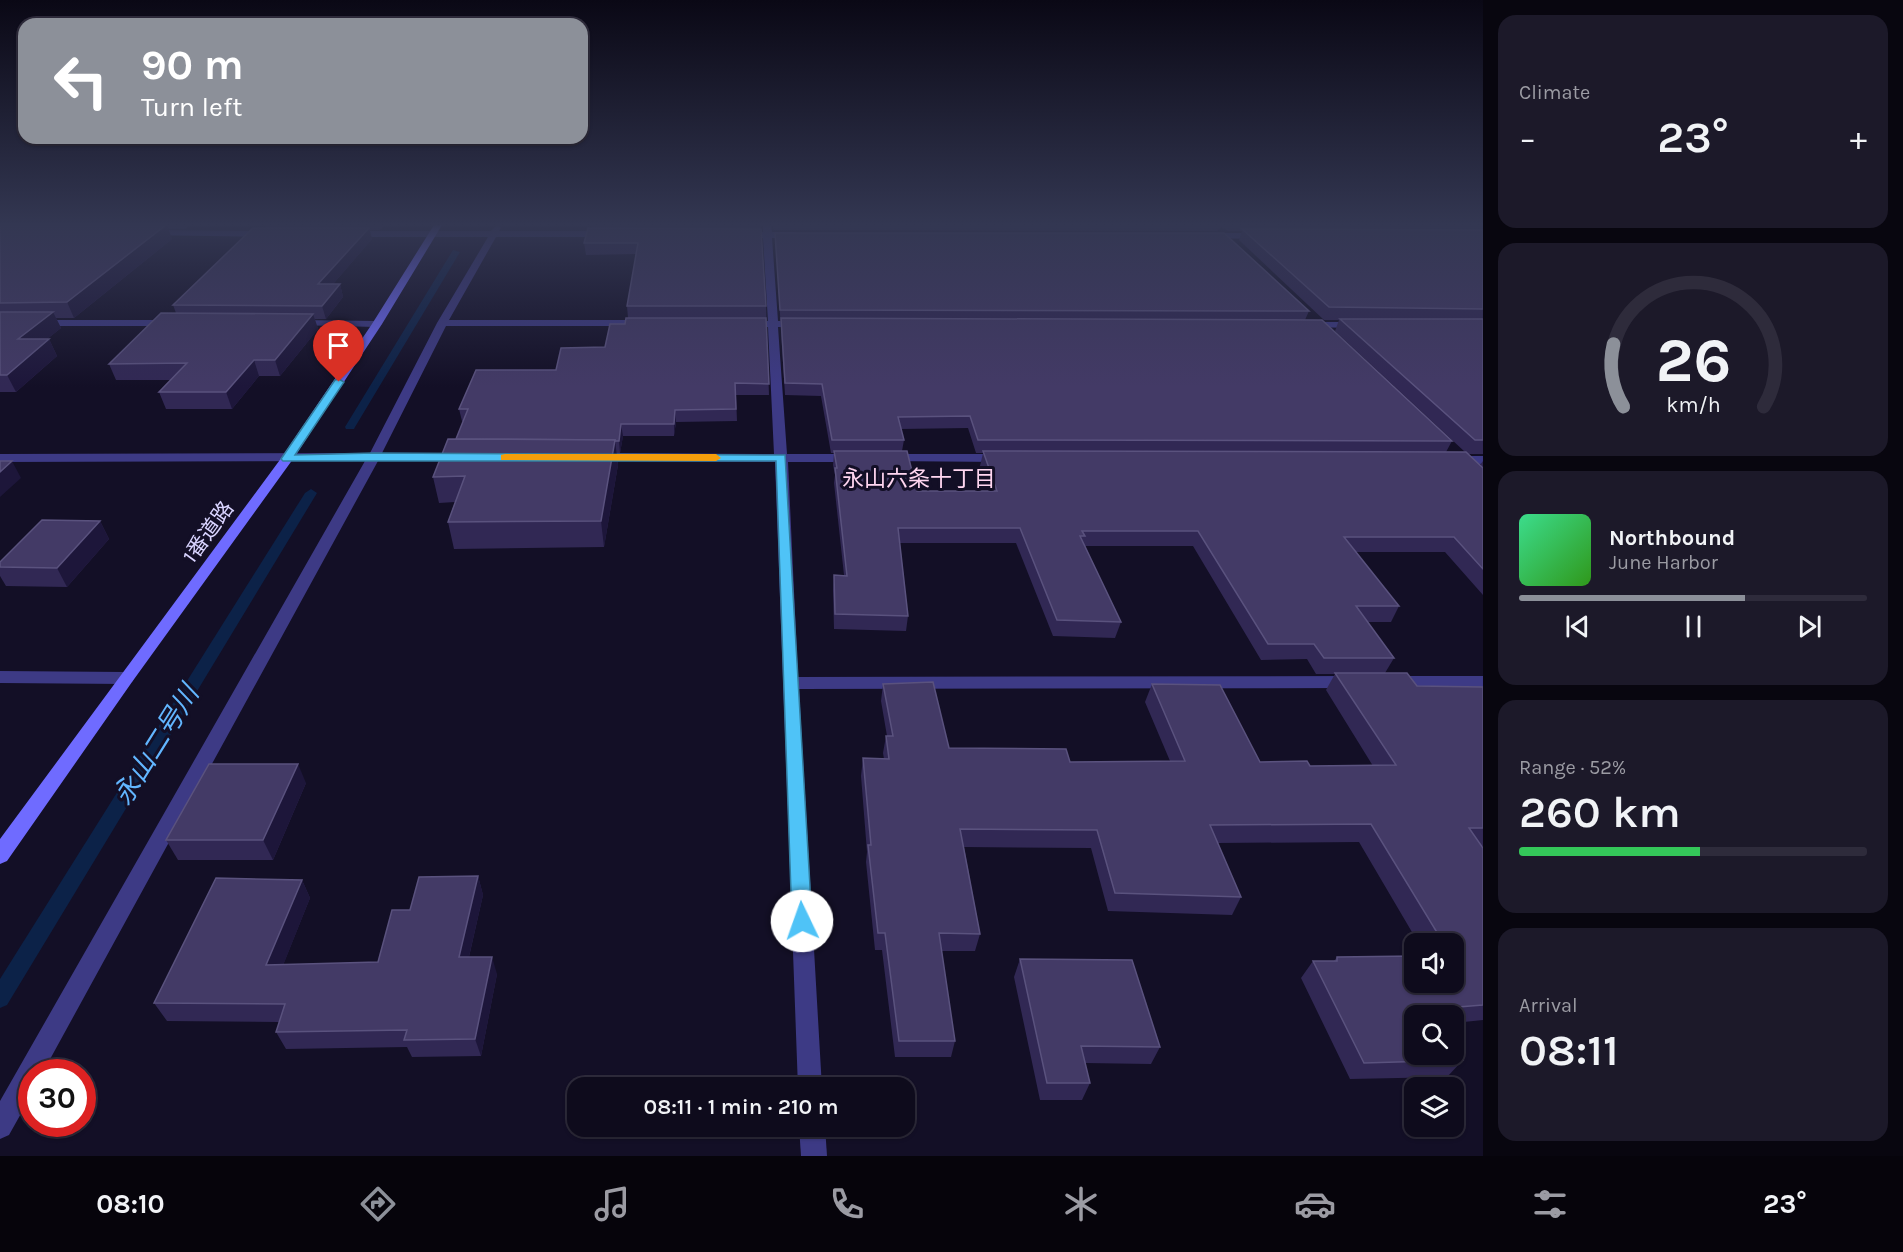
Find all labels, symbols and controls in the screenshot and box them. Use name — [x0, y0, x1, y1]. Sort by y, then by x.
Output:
text: 90 m — [141, 40, 244, 90]
icon: left — [42, 42, 120, 120]
text: Climate — [1519, 81, 1590, 104]
text: Turn left — [141, 91, 242, 123]
text: 23° — [1657, 111, 1729, 163]
text: − — [1519, 119, 1536, 157]
text: + — [1850, 119, 1867, 157]
pin — [313, 320, 364, 382]
text: 26 — [1655, 324, 1731, 397]
icon: arrive — [322, 329, 355, 362]
text: km/h — [1666, 392, 1720, 417]
district label: 永山六条十丁目 — [842, 466, 996, 492]
street label: 1番道路 — [178, 497, 238, 567]
text: Northbound — [1609, 525, 1735, 551]
text: June Harbor — [1609, 551, 1718, 574]
icon: previous — [1561, 610, 1594, 643]
icon: pause — [1677, 610, 1710, 643]
icon: next — [1793, 610, 1826, 643]
water label: 永山二号川 — [107, 677, 207, 811]
text: Range · 52% — [1519, 756, 1626, 779]
text: 260 km — [1519, 786, 1681, 838]
position arrow — [770, 889, 834, 953]
map controls — [1404, 933, 1464, 1137]
button: sound — [1404, 933, 1464, 993]
text: Arrival — [1519, 994, 1578, 1017]
button: search — [1404, 1005, 1464, 1065]
text: 08:11 — [1519, 1024, 1619, 1076]
speed limit sign: 30 — [18, 1059, 96, 1137]
button: layers — [1404, 1077, 1464, 1137]
text: 08:11 · 1 min · 210 m — [643, 1094, 839, 1120]
icon: directions — [357, 1183, 399, 1225]
icon: music — [591, 1183, 633, 1225]
icon: phone — [826, 1183, 868, 1225]
icon: climate — [1060, 1183, 1102, 1225]
icon: car — [1294, 1183, 1336, 1225]
icon: filters — [1529, 1183, 1571, 1225]
text: 08:10 — [96, 1188, 165, 1220]
text: 23° — [1763, 1188, 1807, 1220]

